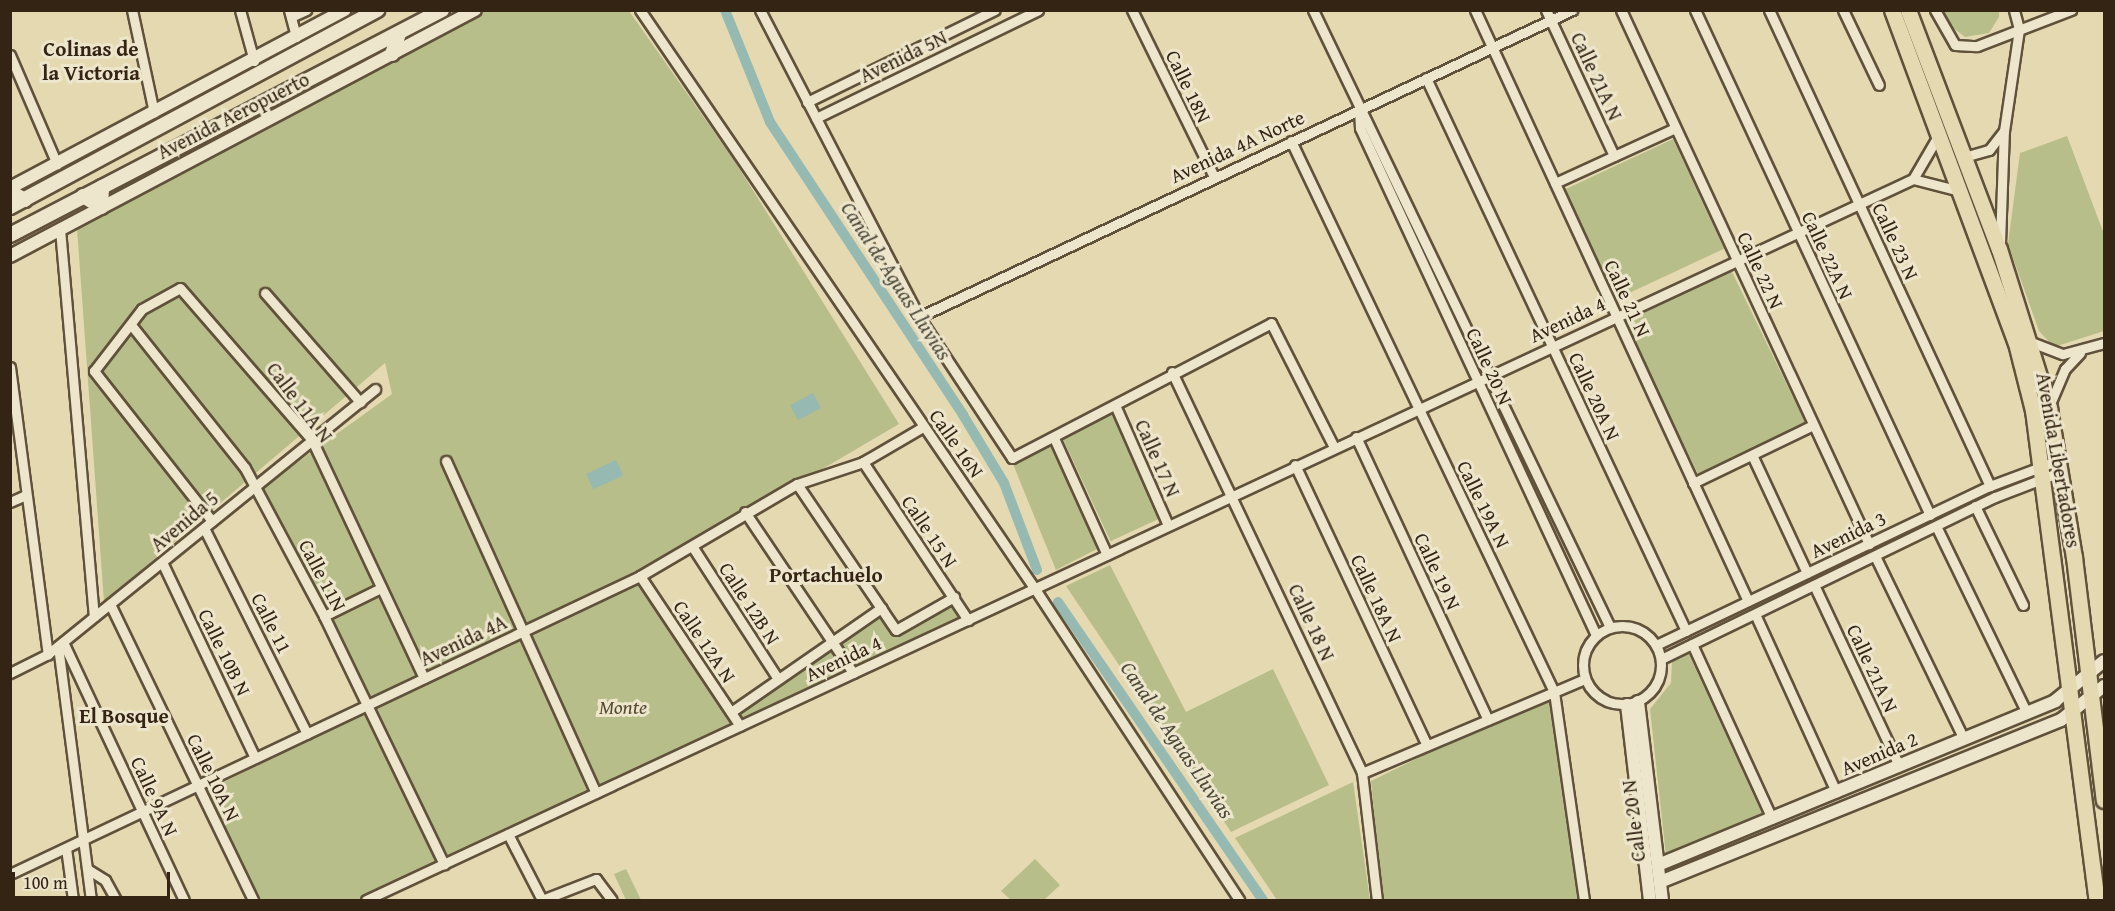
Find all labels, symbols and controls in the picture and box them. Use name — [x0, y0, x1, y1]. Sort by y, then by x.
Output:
street label: Avenida 5N — [855, 25, 951, 87]
street label: Calle 21A N — [1566, 28, 1628, 124]
district label: Colinas de la Victoria — [42, 36, 140, 86]
street label: Calle 18N — [1161, 46, 1217, 126]
street label: Avenida Aeropuerto — [153, 66, 313, 164]
street label: Avenida 4A Norte — [1166, 104, 1308, 188]
water label: Canal de Aguas Lluvias — [835, 197, 957, 365]
street label: Calle 23 N — [1868, 199, 1924, 283]
street label: Calle 22A N — [1797, 207, 1859, 303]
street label: Calle 22 N — [1733, 228, 1789, 312]
street label: Calle 21 N — [1600, 256, 1656, 340]
street label: Avenida 4 — [1525, 291, 1609, 347]
street label: Calle 20 N — [1462, 324, 1518, 408]
street label: Calle 20A N — [1564, 348, 1626, 444]
street label: Calle 11A N — [262, 357, 338, 447]
street label: Avenida Libertadores — [2032, 371, 2086, 549]
street label: Calle 16N — [925, 404, 989, 482]
street label: Calle 17 N — [1130, 416, 1186, 500]
street label: Calle 19A N — [1453, 456, 1515, 552]
street label: Avenida 5 — [145, 486, 223, 556]
street label: Calle 15 N — [897, 490, 963, 572]
street label: Avenida 3 — [1806, 505, 1890, 563]
street label: Calle 19 N — [1410, 529, 1466, 613]
street label: Calle 11N — [294, 535, 352, 615]
street label: Calle 18A N — [1346, 550, 1408, 646]
street label: Calle 12B N — [714, 557, 786, 649]
district label: Portachuelo — [769, 562, 883, 588]
street label: Calle 18 N — [1284, 580, 1340, 664]
street label: Calle 11 — [247, 589, 297, 657]
street label: Calle 12A N — [669, 595, 741, 687]
street label: Calle 10B N — [194, 605, 256, 699]
street label: Avenida 4A — [416, 609, 510, 671]
street label: Calle 21A N — [1842, 620, 1904, 716]
street label: Avenida 4 — [801, 630, 885, 686]
water label: Canal de Aguas Lluvias — [1115, 657, 1239, 823]
park label: Monte — [599, 694, 647, 718]
district label: El Bosque — [79, 703, 169, 729]
street label: Avenida 2 — [1837, 726, 1921, 780]
street label: Calle 10A N — [183, 729, 245, 825]
street label: Calle 9A N — [126, 753, 184, 839]
street label: Calle 20 N — [1616, 779, 1650, 863]
scale bar — [15, 860, 172, 898]
text: 100 m — [23, 869, 68, 896]

